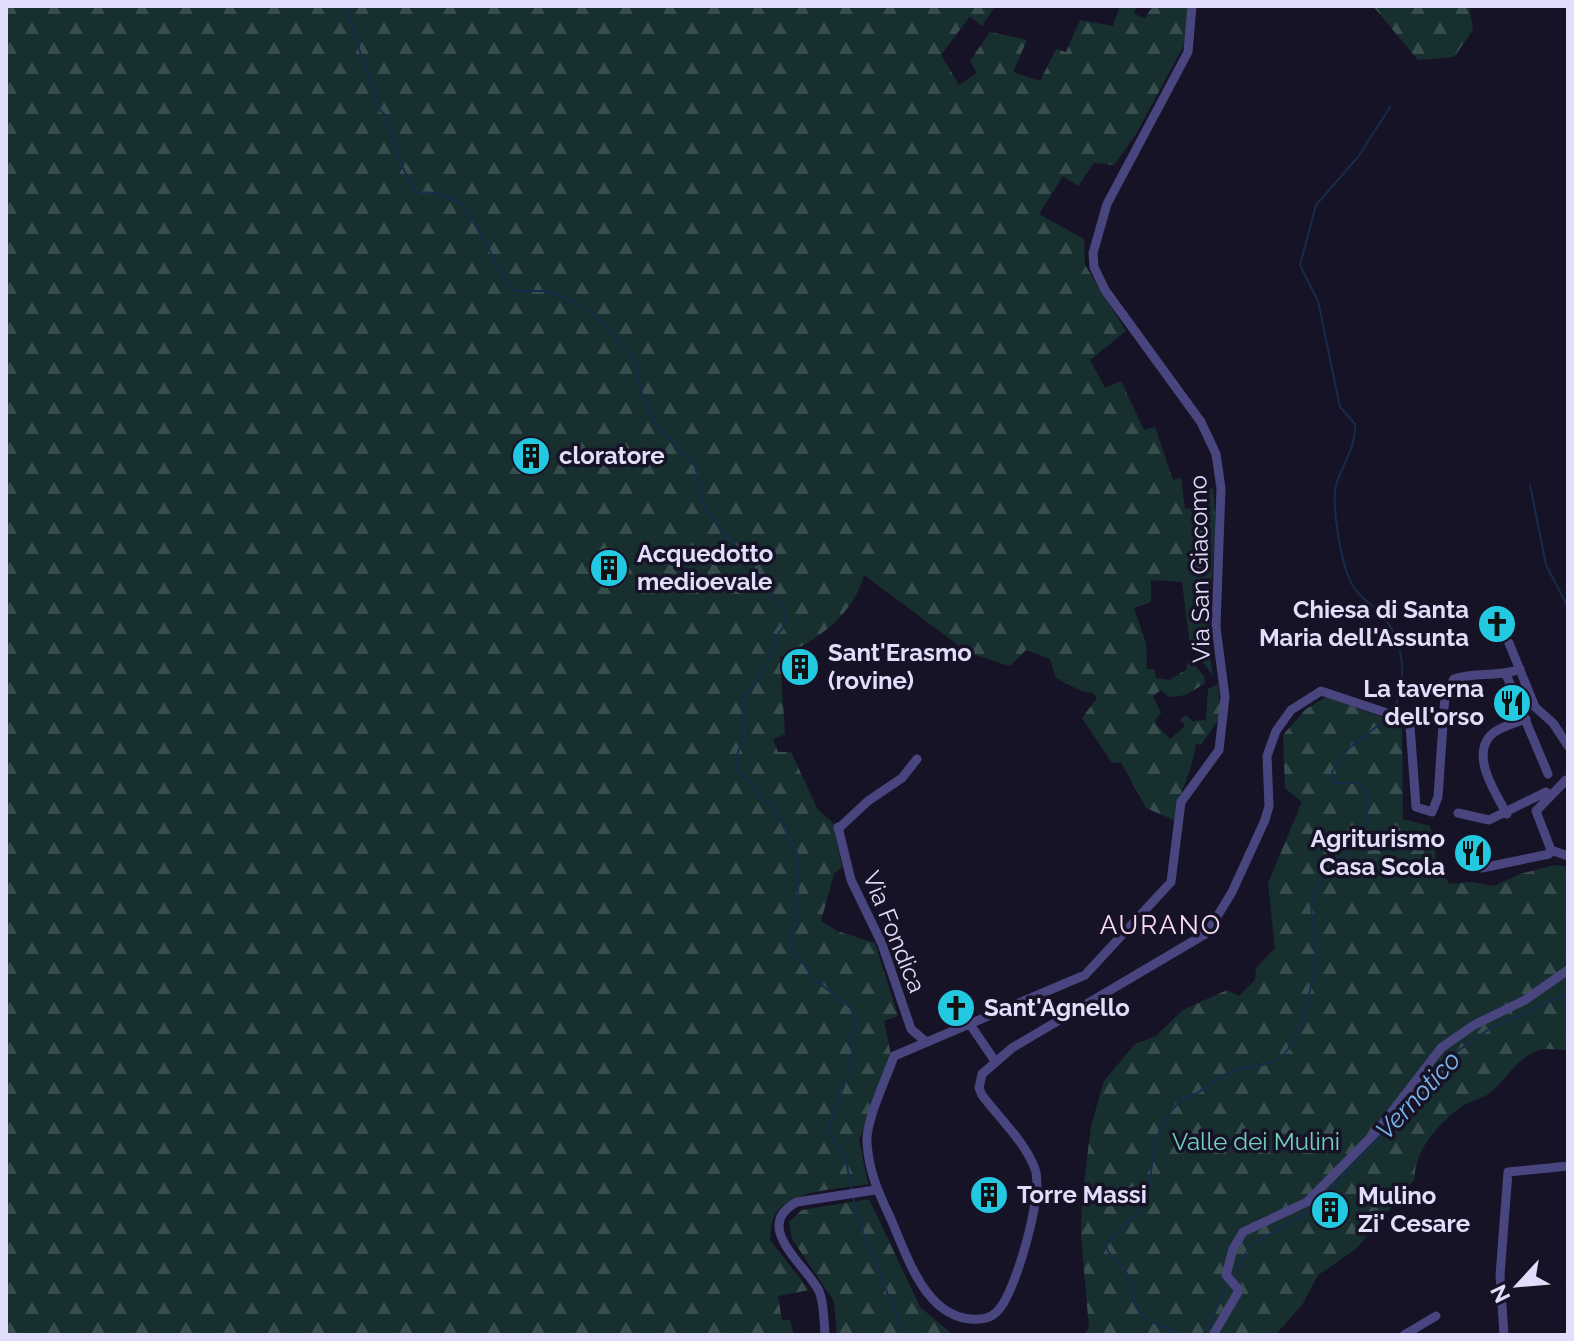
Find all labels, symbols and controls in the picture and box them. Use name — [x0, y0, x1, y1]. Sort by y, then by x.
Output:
building icon: cloratore — [510, 435, 552, 477]
place label: cloratore — [559, 441, 665, 470]
street label: Via San Giacomo — [1183, 475, 1216, 663]
place label: Acquedotto medioevale — [637, 539, 773, 596]
building icon: Acquedotto medioevale — [588, 547, 630, 589]
place label: Chiesa di Santa Maria dell'Assunta — [1259, 595, 1469, 652]
church icon: Chiesa di Santa Maria dell'Assunta — [1476, 603, 1518, 645]
place label: Sant'Erasmo (rovine) — [828, 638, 972, 695]
building icon: Sant'Erasmo (rovine) — [779, 646, 821, 688]
place label: La taverna dell'orso — [1363, 674, 1484, 731]
restaurant icon: La taverna dell'orso — [1491, 682, 1533, 724]
place label: Agriturismo Casa Scola — [1310, 824, 1445, 881]
restaurant icon: Agriturismo Casa Scola — [1452, 832, 1494, 874]
street label: Via Fondica — [857, 867, 932, 997]
district label: AURANO — [1100, 910, 1222, 940]
church icon: Sant'Agnello — [935, 987, 977, 1029]
place label: Sant'Agnello — [984, 993, 1130, 1022]
water label: Vernotico — [1370, 1045, 1466, 1145]
park label: Valle dei Mulini — [1172, 1127, 1340, 1156]
building icon: Torre Massi — [968, 1174, 1010, 1216]
place label: Torre Massi — [1017, 1180, 1147, 1209]
place label: Mulino Zi' Cesare — [1358, 1181, 1470, 1238]
building icon: Mulino Zi' Cesare — [1309, 1189, 1351, 1231]
north arrow — [1478, 1245, 1558, 1325]
text: N — [1485, 1281, 1515, 1307]

